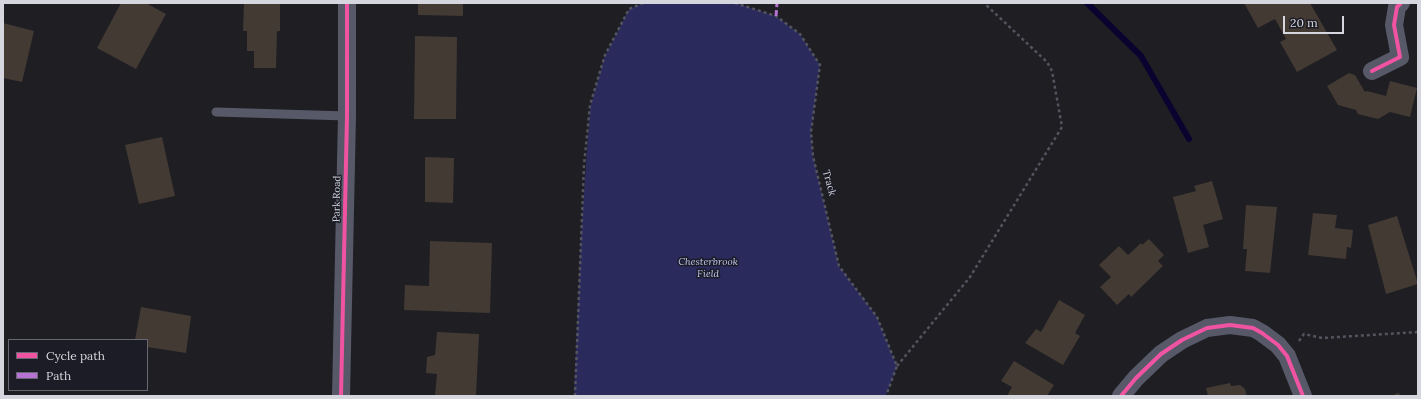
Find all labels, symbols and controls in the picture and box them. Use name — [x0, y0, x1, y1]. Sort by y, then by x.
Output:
scale bar — [1285, 8, 1346, 34]
text: 20 m — [1290, 15, 1318, 30]
street label: Track — [820, 169, 838, 197]
street label: Park Road — [331, 176, 343, 222]
park label: Chesterbrook Field — [678, 256, 738, 280]
legend — [8, 339, 148, 391]
text: Cycle path — [46, 348, 105, 363]
text: Path — [46, 368, 71, 383]

